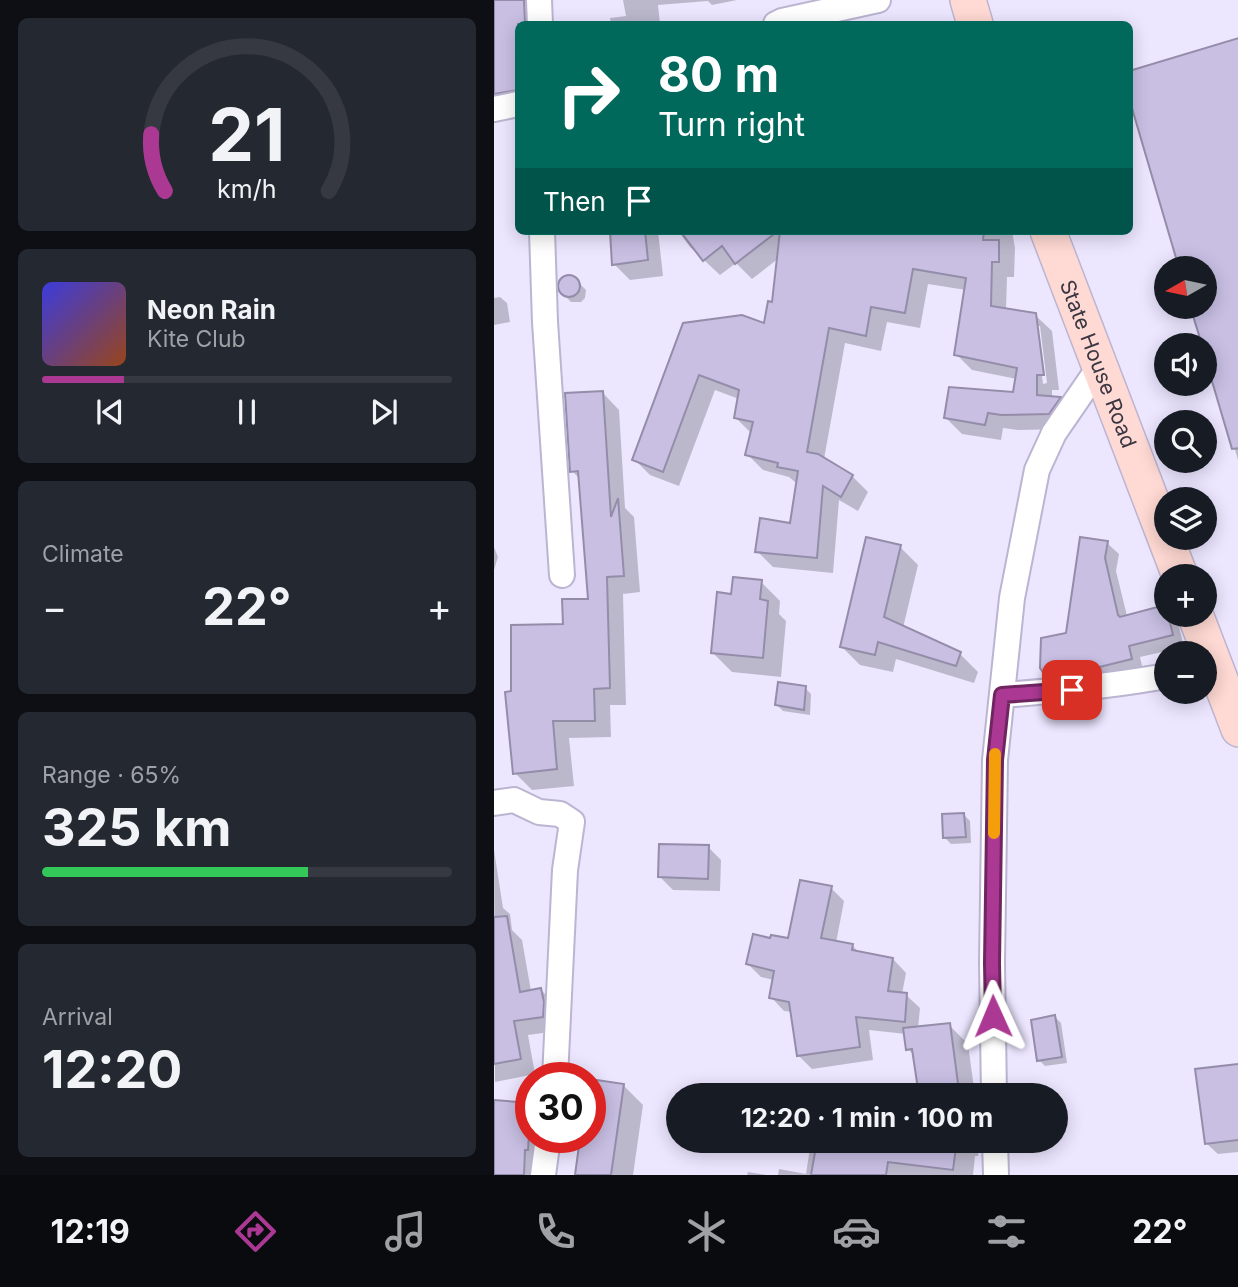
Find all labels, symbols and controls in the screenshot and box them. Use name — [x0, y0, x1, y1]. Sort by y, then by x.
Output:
text: 80 m — [658, 45, 779, 104]
icon: right — [543, 49, 634, 140]
text: 21 — [208, 90, 286, 179]
text: Turn right — [658, 105, 805, 144]
text: km/h — [217, 174, 277, 204]
icon: arrive — [620, 182, 658, 220]
text: Then — [543, 186, 606, 217]
north arrow — [1154, 256, 1217, 318]
map controls — [1154, 256, 1217, 704]
street label: State House Road — [1055, 276, 1142, 451]
text: Neon Rain — [147, 294, 276, 325]
text: Kite Club — [147, 325, 246, 353]
button: sound — [1154, 333, 1217, 396]
icon: previous — [91, 393, 129, 431]
icon: pause — [228, 393, 266, 431]
icon: next — [365, 393, 403, 431]
button: search — [1154, 410, 1217, 473]
button: layers — [1154, 487, 1217, 550]
text: Climate — [42, 540, 124, 568]
button: + — [1154, 564, 1217, 627]
text: 22° — [202, 575, 292, 638]
text: − — [42, 584, 67, 630]
text: + — [427, 584, 452, 630]
button: − — [1154, 641, 1217, 704]
pin — [1042, 660, 1102, 720]
icon: arrive — [1053, 671, 1091, 709]
text: Range · 65% — [42, 761, 181, 789]
text: 325 km — [42, 796, 232, 859]
position arrow — [956, 979, 1030, 1053]
text: Arrival — [42, 1003, 113, 1031]
text: 12:20 — [42, 1038, 182, 1101]
speed limit sign: 30 — [515, 1062, 606, 1153]
text: 12:20 · 1 min · 100 m — [741, 1102, 993, 1133]
icon: directions — [231, 1207, 280, 1256]
icon: music — [381, 1207, 430, 1256]
icon: phone — [531, 1207, 580, 1256]
icon: climate — [682, 1207, 731, 1256]
icon: car — [832, 1207, 881, 1256]
icon: filters — [982, 1207, 1031, 1256]
text: 12:19 — [51, 1212, 130, 1251]
text: 22° — [1132, 1212, 1187, 1251]

